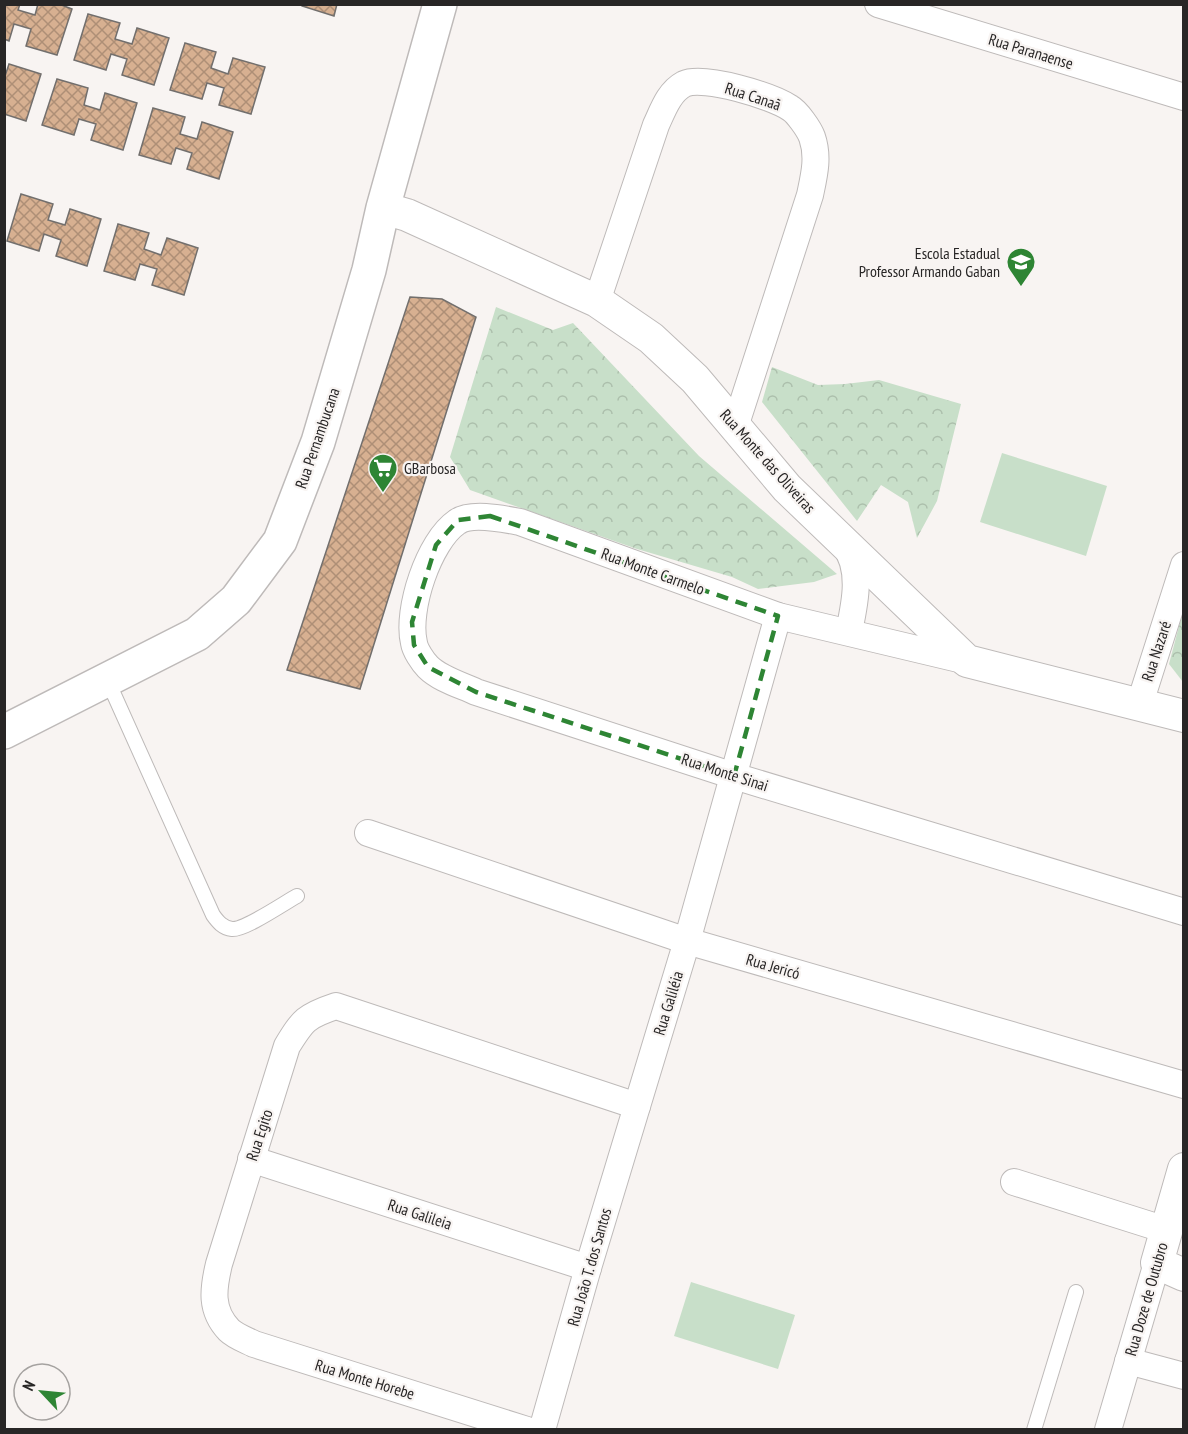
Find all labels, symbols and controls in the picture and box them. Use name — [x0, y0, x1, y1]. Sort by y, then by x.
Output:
street label: Rua Paranaense — [986, 29, 1076, 73]
street label: Rua Canaã — [722, 78, 784, 114]
place label: Escola Estadual Professor Armando Gaban — [859, 243, 1000, 281]
school or university icon: Escola Estadual Professor Armando Gaban — [1005, 246, 1037, 288]
street label: Rua Pernambucana — [290, 385, 344, 491]
street label: Rua Monte das Oliveiras — [716, 405, 820, 517]
supermarket icon: GBarbosa — [367, 452, 399, 494]
place label: GBarbosa — [404, 458, 456, 478]
street label: Rua Monte Carmelo — [599, 543, 707, 599]
street label: Rua Nazaré — [1137, 618, 1175, 684]
street label: Rua Monte Sinai — [679, 749, 771, 795]
street label: Rua Jericó — [744, 949, 802, 983]
street label: Rua Galiléia — [649, 968, 687, 1038]
street label: Rua Egito — [241, 1107, 277, 1163]
street label: Rua Galileia — [385, 1194, 455, 1234]
street label: Rua João T. dos Santos — [563, 1206, 615, 1328]
street label: Rua Doze de Outubro — [1120, 1240, 1172, 1358]
street label: Rua Monte Horebe — [313, 1354, 417, 1404]
north arrow — [12, 1362, 72, 1422]
text: N — [18, 1377, 39, 1394]

